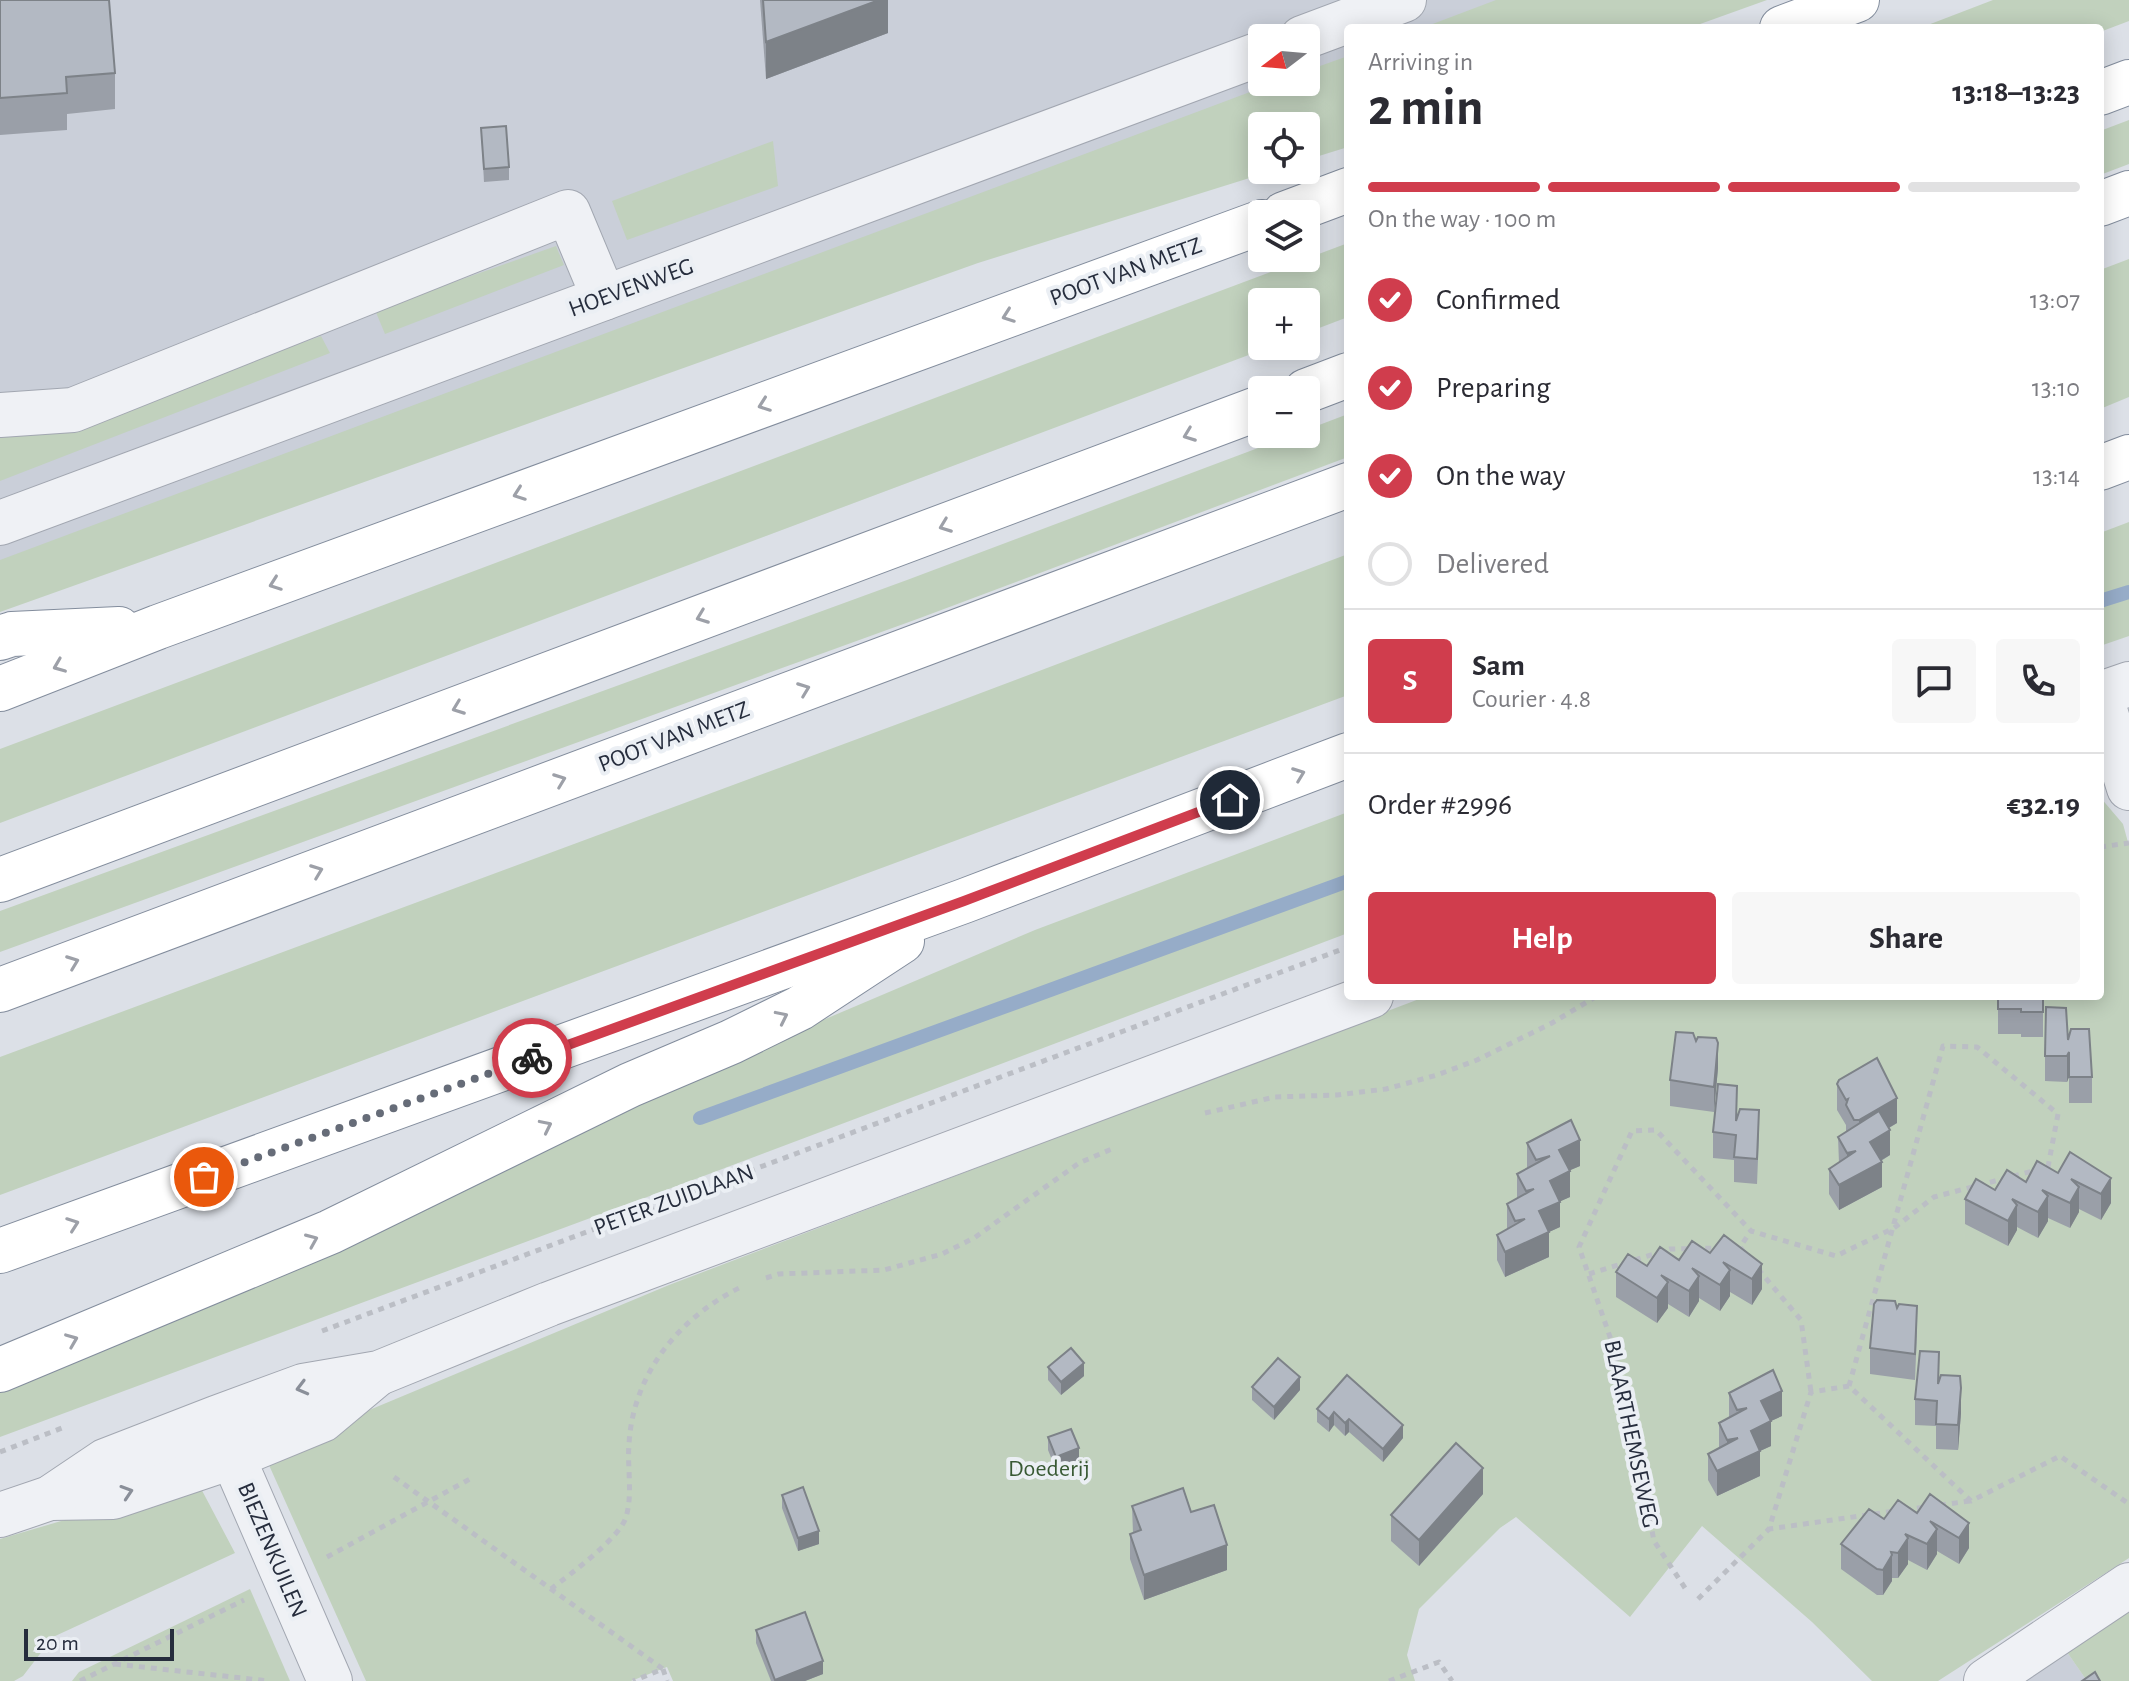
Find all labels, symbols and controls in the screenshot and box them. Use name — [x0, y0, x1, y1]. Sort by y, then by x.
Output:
north arrow — [1248, 24, 1320, 96]
map controls — [1248, 24, 1320, 448]
text: Arriving in — [1368, 49, 1473, 75]
text: 13:18–13:23 — [1952, 77, 2080, 107]
text: 2 min — [1368, 82, 1483, 134]
button: locate — [1248, 112, 1320, 184]
button: layers — [1248, 200, 1320, 272]
text: On the way · 100 m — [1368, 206, 1556, 232]
street label: POOT VAN METZ — [1047, 233, 1205, 311]
street label: HOEVENWEG — [565, 254, 697, 322]
icon: check — [1368, 278, 1412, 322]
text: Confirmed — [1436, 285, 1560, 315]
text: 13:07 — [2030, 287, 2080, 313]
button: + — [1248, 288, 1320, 360]
one-way arrow — [1002, 306, 1016, 323]
icon: check — [1368, 366, 1412, 410]
text: Preparing — [1436, 373, 1551, 403]
text: 13:10 — [2032, 375, 2080, 401]
button: − — [1248, 376, 1320, 448]
one-way arrow — [757, 395, 771, 412]
one-way arrow — [1183, 425, 1197, 441]
icon: check — [1368, 454, 1412, 498]
text: On the way — [1436, 461, 1565, 491]
text: 13:14 — [2033, 463, 2080, 489]
one-way arrow — [513, 485, 527, 501]
one-way arrow — [939, 516, 953, 533]
text: Delivered — [1436, 549, 1549, 579]
one-way arrow — [269, 574, 283, 591]
one-way arrow — [696, 607, 710, 624]
button: chat — [1892, 639, 1976, 723]
button: phone — [1996, 639, 2080, 723]
text: Sam — [1472, 651, 1525, 681]
one-way arrow — [53, 656, 67, 673]
text: S — [1403, 666, 1417, 696]
one-way arrow — [796, 682, 810, 699]
text: Courier · 4.8 — [1472, 686, 1591, 712]
street label: POOT VAN METZ — [595, 697, 753, 777]
one-way arrow — [452, 698, 466, 715]
pin — [1196, 766, 1264, 834]
one-way arrow — [1291, 767, 1305, 784]
one-way arrow — [552, 773, 566, 790]
icon: home — [1208, 778, 1252, 822]
text: Order #2996 — [1368, 790, 1512, 820]
text: €32.19 — [2007, 790, 2080, 820]
one-way arrow — [309, 864, 323, 881]
button: Help — [1368, 892, 1716, 984]
button: Share — [1732, 892, 2080, 984]
one-way arrow — [65, 955, 79, 972]
one-way arrow — [773, 1011, 788, 1027]
courier — [492, 1018, 572, 1098]
icon: bike — [510, 1036, 554, 1080]
one-way arrow — [537, 1121, 552, 1136]
pin — [170, 1143, 238, 1211]
icon: bag — [182, 1155, 226, 1199]
street label: PETER ZUIDLAAN — [591, 1160, 757, 1240]
one-way arrow — [65, 1218, 79, 1234]
one-way arrow — [304, 1233, 318, 1249]
one-way arrow — [64, 1334, 78, 1350]
street label: BLAARTHEMSEWEG — [1599, 1338, 1663, 1530]
one-way arrow — [296, 1378, 310, 1395]
park label: Doederij — [1008, 1457, 1090, 1481]
street label: BIEZENKUILEN — [233, 1479, 311, 1621]
one-way arrow — [119, 1486, 133, 1502]
scale bar — [24, 1625, 174, 1661]
text: 20 m — [36, 1632, 79, 1654]

